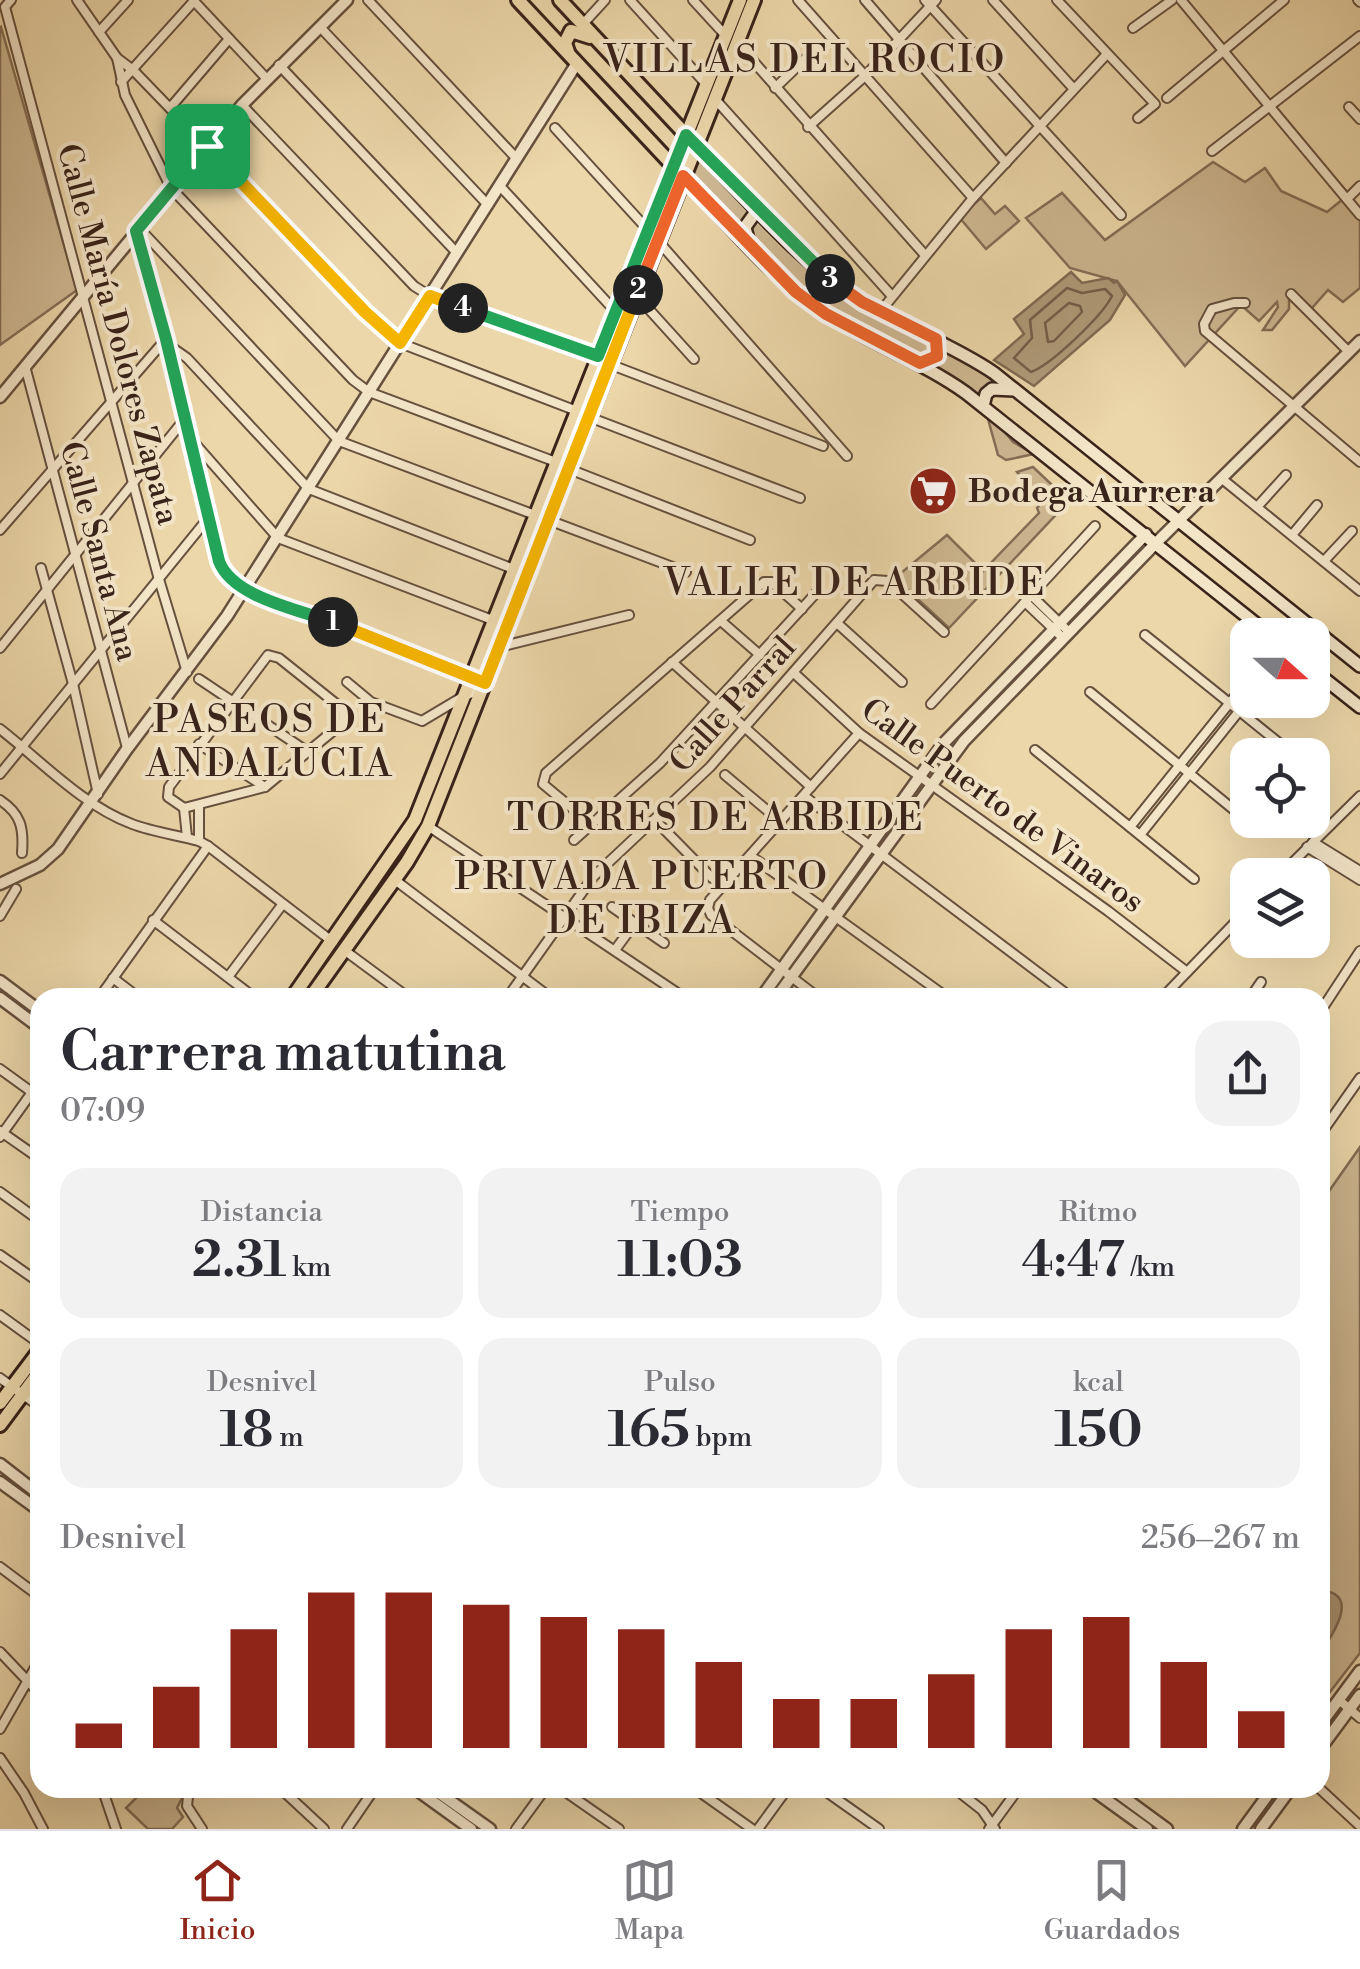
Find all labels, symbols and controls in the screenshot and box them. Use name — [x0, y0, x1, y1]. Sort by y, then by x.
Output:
district label: VILLAS DEL ROCIO — [602, 37, 1007, 84]
pin — [165, 104, 250, 189]
icon: arrive — [180, 119, 235, 174]
street label: Calle María Dolores Zapata — [48, 139, 188, 530]
pin: 3 — [805, 254, 855, 304]
text: 3 — [822, 261, 838, 296]
pin: 2 — [613, 265, 663, 315]
text: 2 — [629, 272, 647, 307]
pin: 4 — [438, 283, 488, 333]
text: 4 — [454, 290, 472, 325]
street label: Calle Santa Ana — [51, 437, 148, 666]
supermarket icon: Bodega Aurrera — [907, 465, 959, 517]
place label: Bodega Aurrera — [968, 472, 1215, 512]
district label: VALLE DE ARBIDE — [662, 560, 1047, 607]
pin: 1 — [308, 597, 358, 647]
text: 1 — [326, 604, 340, 639]
north arrow — [1230, 618, 1330, 718]
map controls — [1230, 618, 1330, 958]
street label: Calle Parral — [661, 628, 805, 781]
street label: Calle Puerto de Vinaros — [853, 690, 1152, 922]
district label: PASEOS DE ANDALUCIA — [145, 697, 394, 788]
button: locate — [1230, 738, 1330, 838]
district label: TORRES DE ARBIDE — [507, 795, 925, 842]
district label: PRIVADA PUERTO DE IBIZA — [454, 854, 830, 945]
button: layers — [1230, 858, 1330, 958]
text: Carrera matutina — [60, 1019, 506, 1088]
button: share — [1195, 1021, 1300, 1126]
text: 07:09 — [60, 1091, 145, 1131]
text: Distancia — [201, 1195, 323, 1230]
text: Tiempo — [630, 1195, 730, 1230]
text: Ritmo — [1059, 1195, 1138, 1230]
text: 2.31 — [192, 1230, 286, 1292]
text: 11:03 — [617, 1230, 743, 1292]
text: 4:47 — [1022, 1230, 1125, 1292]
text: km — [286, 1250, 331, 1285]
text: /km — [1125, 1250, 1175, 1285]
text: Desnivel — [207, 1365, 317, 1400]
text: Pulso — [644, 1365, 716, 1400]
text: kcal — [1073, 1365, 1124, 1400]
text: 18 — [220, 1400, 273, 1462]
text: 165 — [608, 1400, 690, 1462]
text: 150 — [1054, 1400, 1143, 1462]
text: m — [273, 1420, 304, 1455]
text: bpm — [690, 1420, 752, 1455]
text: Desnivel — [60, 1518, 186, 1558]
text: 256–267 m — [1141, 1518, 1300, 1558]
tab: Inicio — [180, 1853, 255, 1948]
tab: Mapa — [615, 1853, 684, 1948]
tab: Guardados — [1044, 1853, 1180, 1948]

